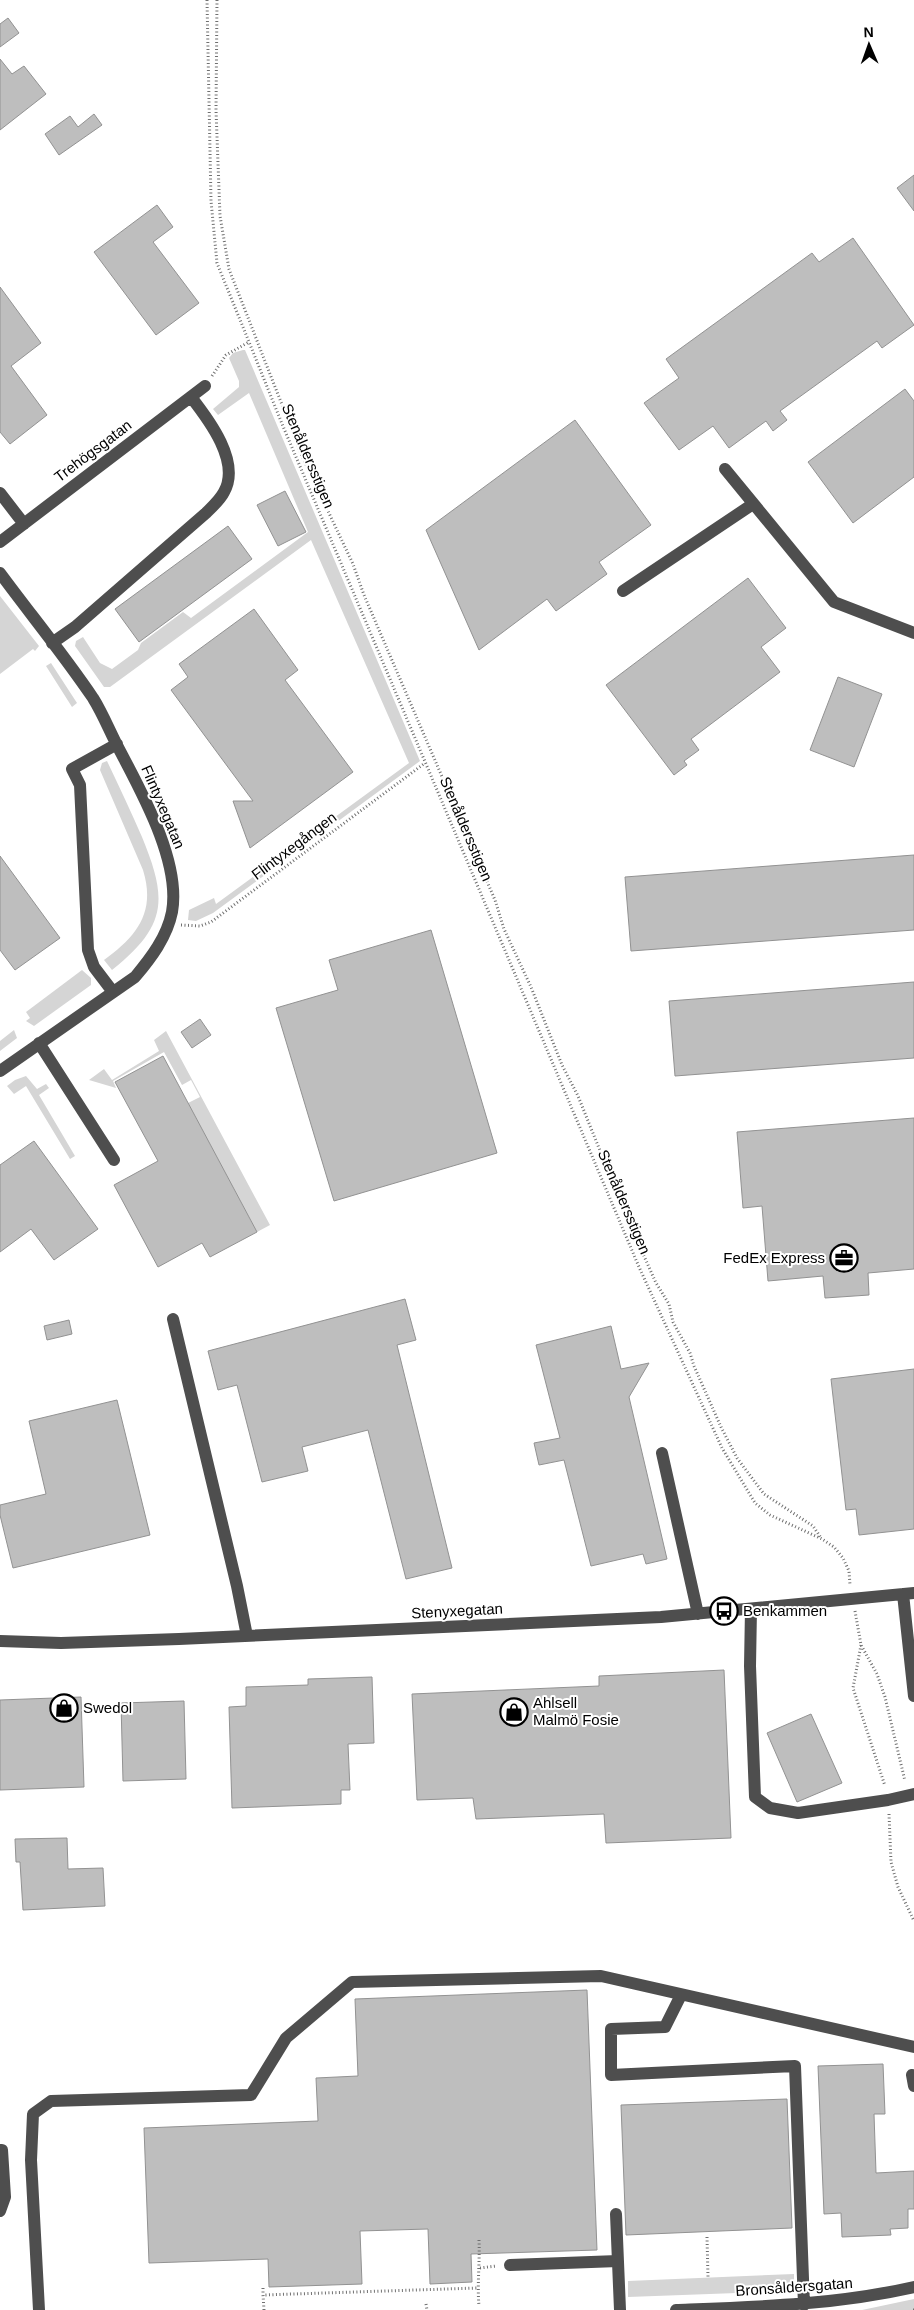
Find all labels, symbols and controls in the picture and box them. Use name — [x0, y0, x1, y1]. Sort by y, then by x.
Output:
north arrow — [844, 20, 894, 70]
text: N — [863, 24, 874, 40]
street label: Stenåldersstigen — [279, 401, 338, 511]
street label: Trehögsgatan — [51, 416, 135, 485]
street label: Flintyxegatan — [138, 762, 189, 851]
street label: Stenåldersstigen — [437, 774, 496, 884]
street label: Flintyxegången — [248, 808, 339, 883]
street label: Stenåldersstigen — [595, 1147, 654, 1257]
office icon: FedEx Express — [829, 1243, 859, 1273]
place label: FedEx Express — [723, 1249, 825, 1266]
bus stop icon: Benkammen — [709, 1596, 739, 1626]
street label: Stenyxegatan — [411, 1600, 503, 1621]
place label: Benkammen — [743, 1602, 827, 1619]
shop icon: Swedol — [49, 1693, 79, 1723]
place label: Ahlsell Malmö Fosie — [533, 1694, 619, 1728]
shop icon: Ahlsell Malmö Fosie — [499, 1697, 529, 1727]
place label: Swedol — [83, 1699, 132, 1716]
street label: Bronsåldersgatan — [735, 2274, 853, 2299]

